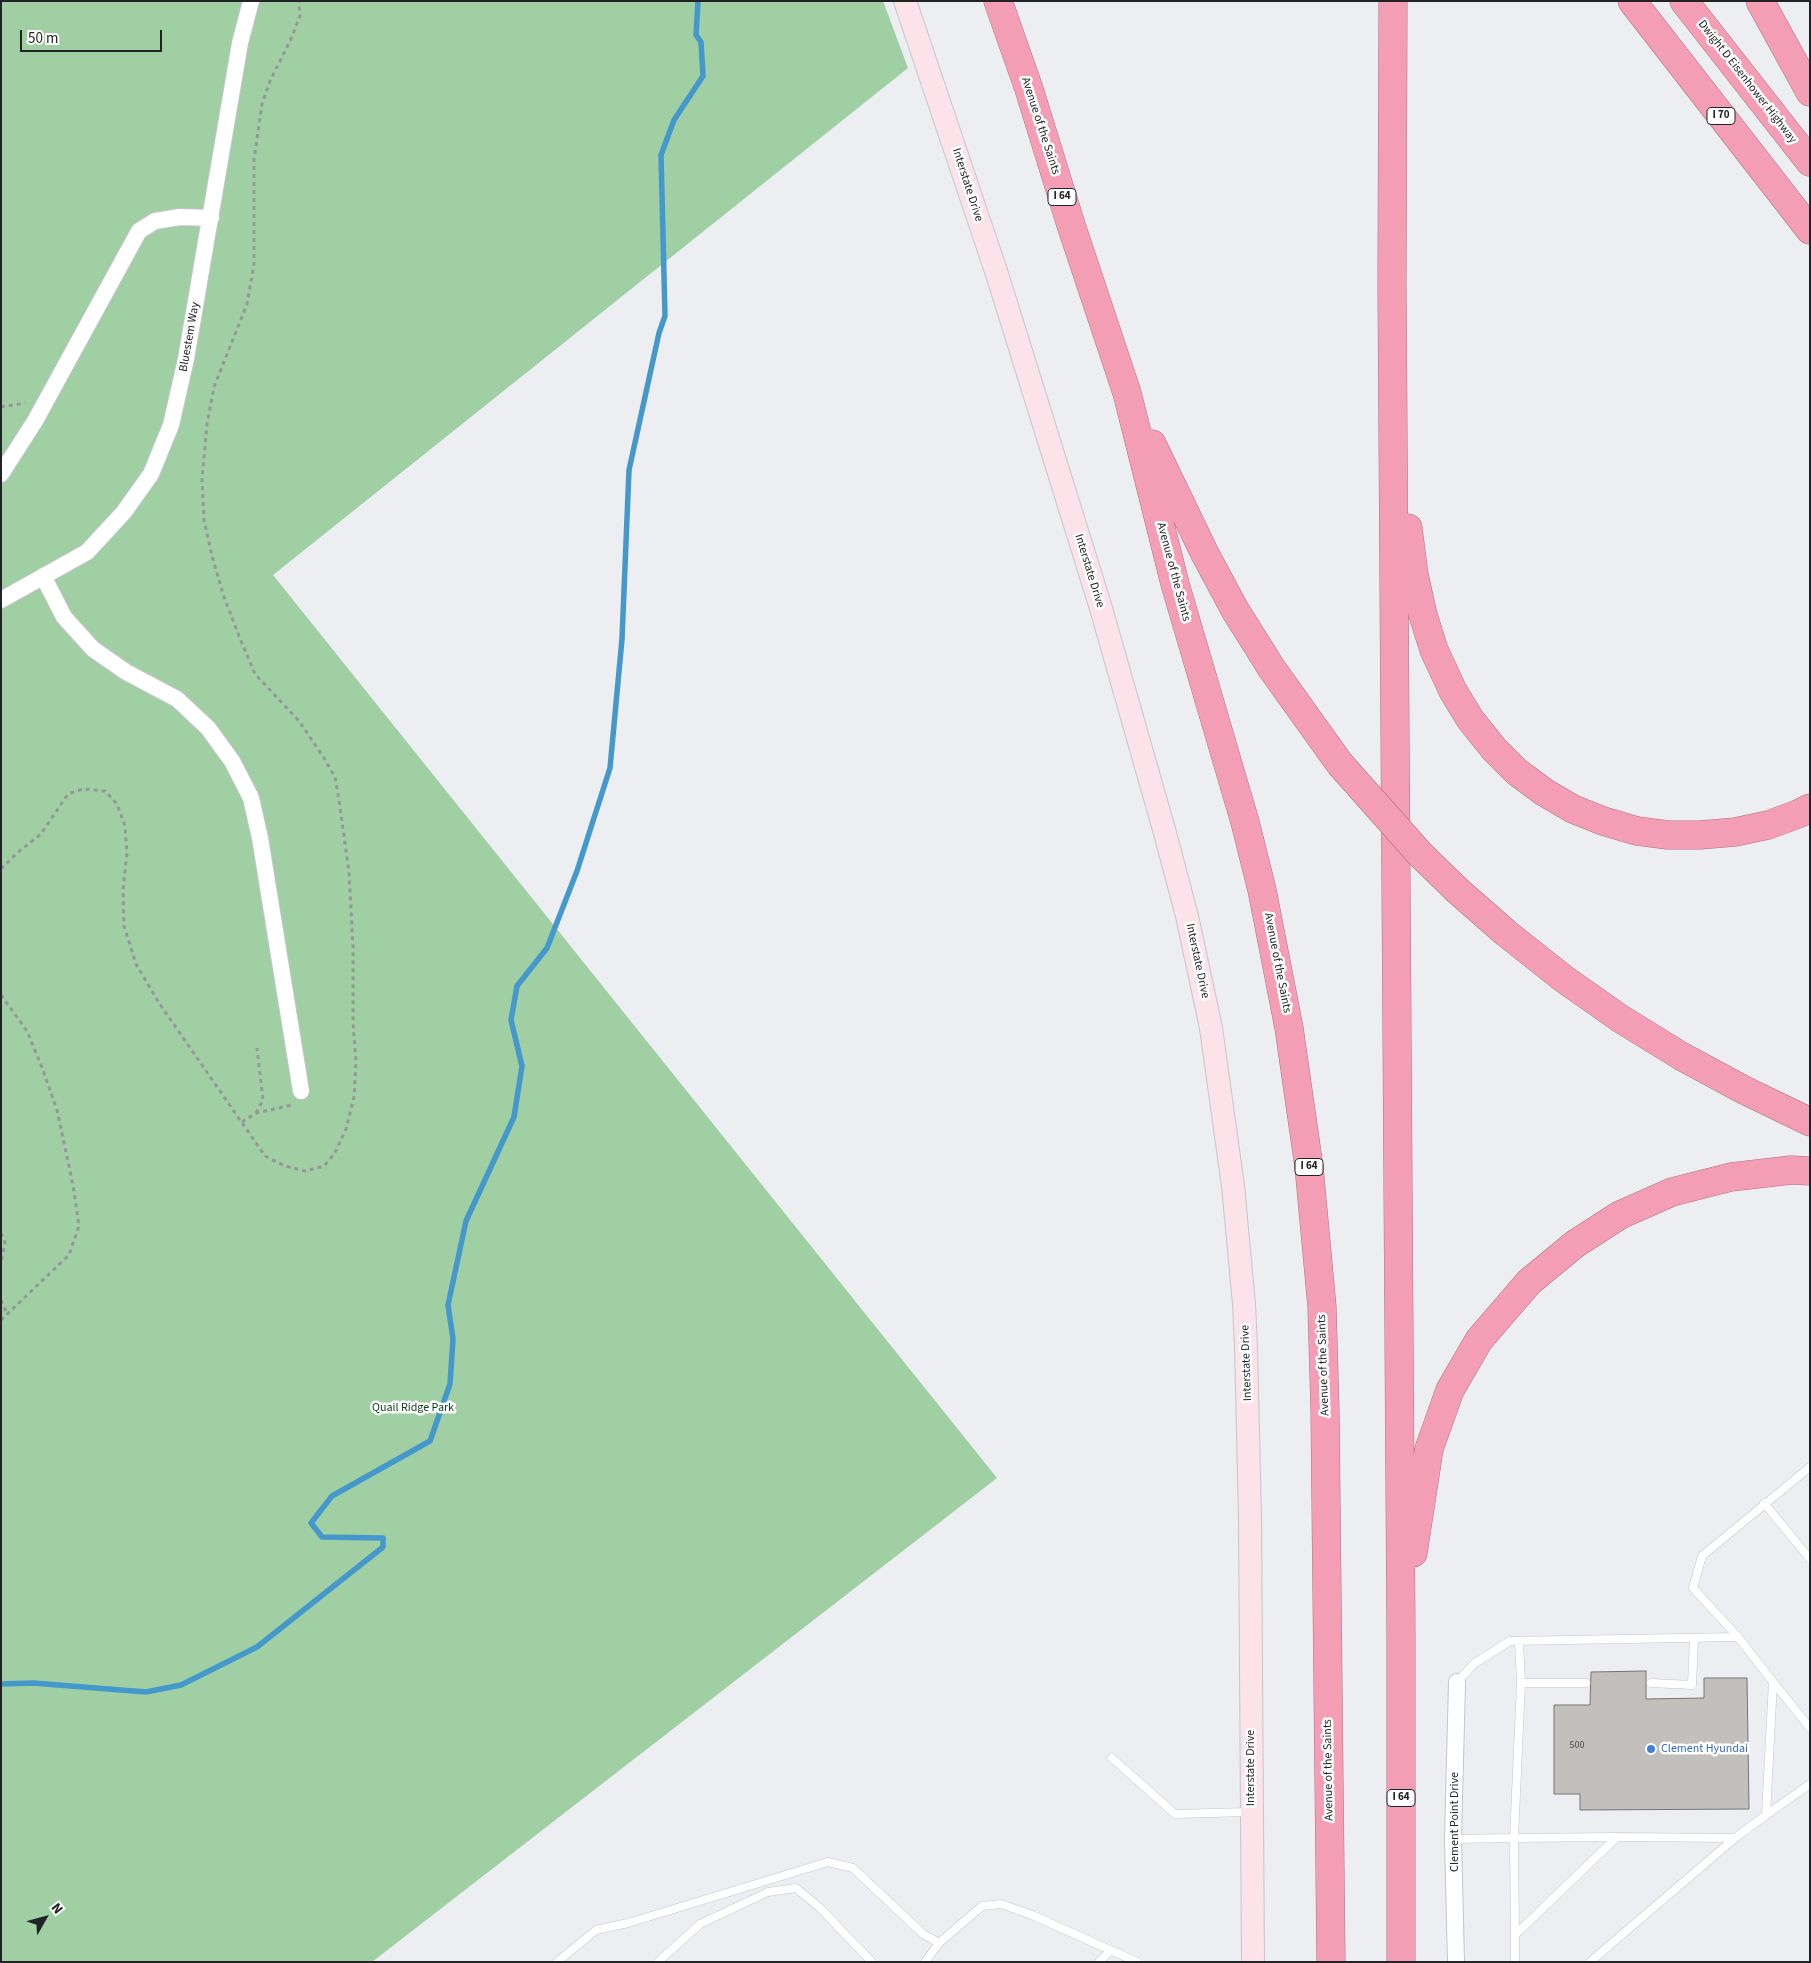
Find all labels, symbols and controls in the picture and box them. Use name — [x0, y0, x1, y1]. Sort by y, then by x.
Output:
street label: Dwight D Eisenhower Highway — [1694, 18, 1800, 146]
scale bar — [22, 20, 165, 52]
text: 50 m — [28, 28, 58, 49]
street label: Avenue of the Saints — [1017, 75, 1063, 177]
road number: I 70 — [1707, 108, 1735, 124]
street label: Interstate Drive — [948, 146, 986, 224]
road number: I 64 — [1048, 188, 1076, 206]
street label: Bluestem Way — [177, 301, 203, 373]
street label: Avenue of the Saints — [1153, 521, 1193, 623]
street label: Interstate Drive — [1071, 532, 1107, 610]
street label: Avenue of the Saints — [1260, 912, 1294, 1014]
street label: Interstate Drive — [1182, 922, 1212, 1000]
road number: I 64 — [1295, 1158, 1323, 1176]
street label: Avenue of the Saints — [1315, 1314, 1333, 1416]
street label: Interstate Drive — [1238, 1325, 1256, 1401]
park label: Quail Ridge Park — [372, 1401, 454, 1415]
street label: Avenue of the Saints — [1321, 1719, 1337, 1821]
street label: Interstate Drive — [1244, 1730, 1258, 1806]
house number: 500 — [1570, 1740, 1584, 1752]
place label: Clement Hyundai — [1661, 1742, 1748, 1756]
marker: Clement Hyundai — [1645, 1743, 1657, 1755]
street label: Clement Point Drive — [1448, 1772, 1462, 1872]
road number: I 64 — [1387, 1790, 1415, 1806]
north arrow — [20, 1893, 70, 1943]
text: N — [46, 1899, 68, 1919]

